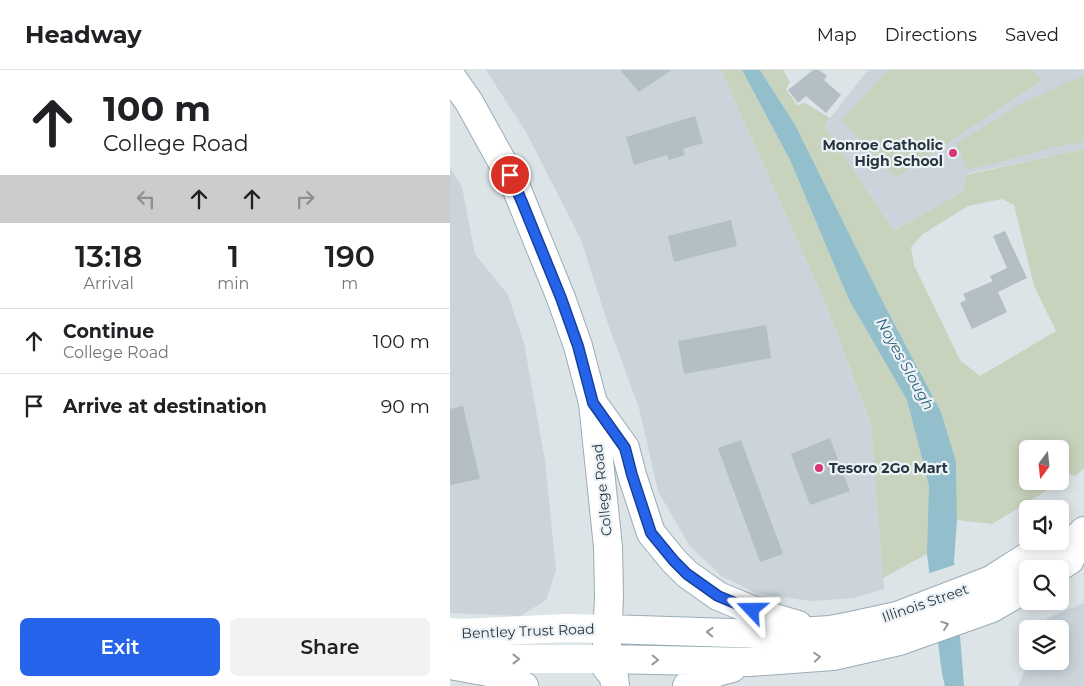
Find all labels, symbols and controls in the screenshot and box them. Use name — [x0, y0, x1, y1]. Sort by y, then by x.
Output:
text: Headway — [25, 20, 142, 49]
text: Map — [817, 24, 857, 46]
text: Directions — [885, 24, 977, 46]
text: Saved — [1005, 24, 1059, 46]
text: 100 m — [103, 87, 211, 130]
icon: ahead — [20, 90, 85, 155]
text: College Road — [103, 130, 249, 157]
place label: Monroe Catholic High School — [822, 136, 944, 170]
marker: Monroe Catholic High School — [947, 147, 959, 159]
pin — [489, 154, 531, 196]
icon: arrive — [496, 161, 524, 189]
icon: left — [132, 185, 160, 213]
icon: ahead — [185, 185, 213, 213]
icon: ahead — [238, 185, 266, 213]
icon: right — [291, 185, 319, 213]
text: 13:18 — [75, 238, 142, 275]
text: 1 — [228, 238, 239, 275]
text: 190 — [325, 238, 375, 275]
text: Arrival — [83, 274, 134, 293]
text: min — [217, 274, 249, 293]
text: m — [341, 274, 358, 293]
water label: Noyes Slough — [872, 314, 939, 413]
text: Continue — [63, 320, 154, 343]
icon: ahead — [20, 327, 48, 355]
text: 100 m — [373, 330, 430, 353]
text: College Road — [63, 343, 169, 362]
icon: arrive — [20, 392, 48, 420]
text: Arrive at destination — [63, 395, 267, 418]
text: 90 m — [381, 395, 430, 418]
north arrow — [1019, 440, 1069, 490]
map controls — [1019, 440, 1069, 670]
street label: College Road — [588, 443, 616, 537]
place label: Tesoro 2Go Mart — [829, 459, 948, 477]
marker: Tesoro 2Go Mart — [813, 462, 825, 474]
button: sound — [1019, 500, 1069, 550]
button: search — [1019, 560, 1069, 610]
street label: Illinois Street — [879, 580, 971, 626]
position arrow — [725, 583, 777, 635]
button: Exit — [20, 618, 220, 676]
button: Share — [230, 618, 430, 676]
street label: Bentley Trust Road — [461, 620, 595, 642]
button: layers — [1019, 620, 1069, 670]
one-way arrow — [941, 621, 949, 631]
one-way arrow — [706, 627, 714, 638]
one-way arrow — [814, 651, 822, 662]
one-way arrow — [512, 654, 520, 664]
one-way arrow — [652, 655, 660, 665]

